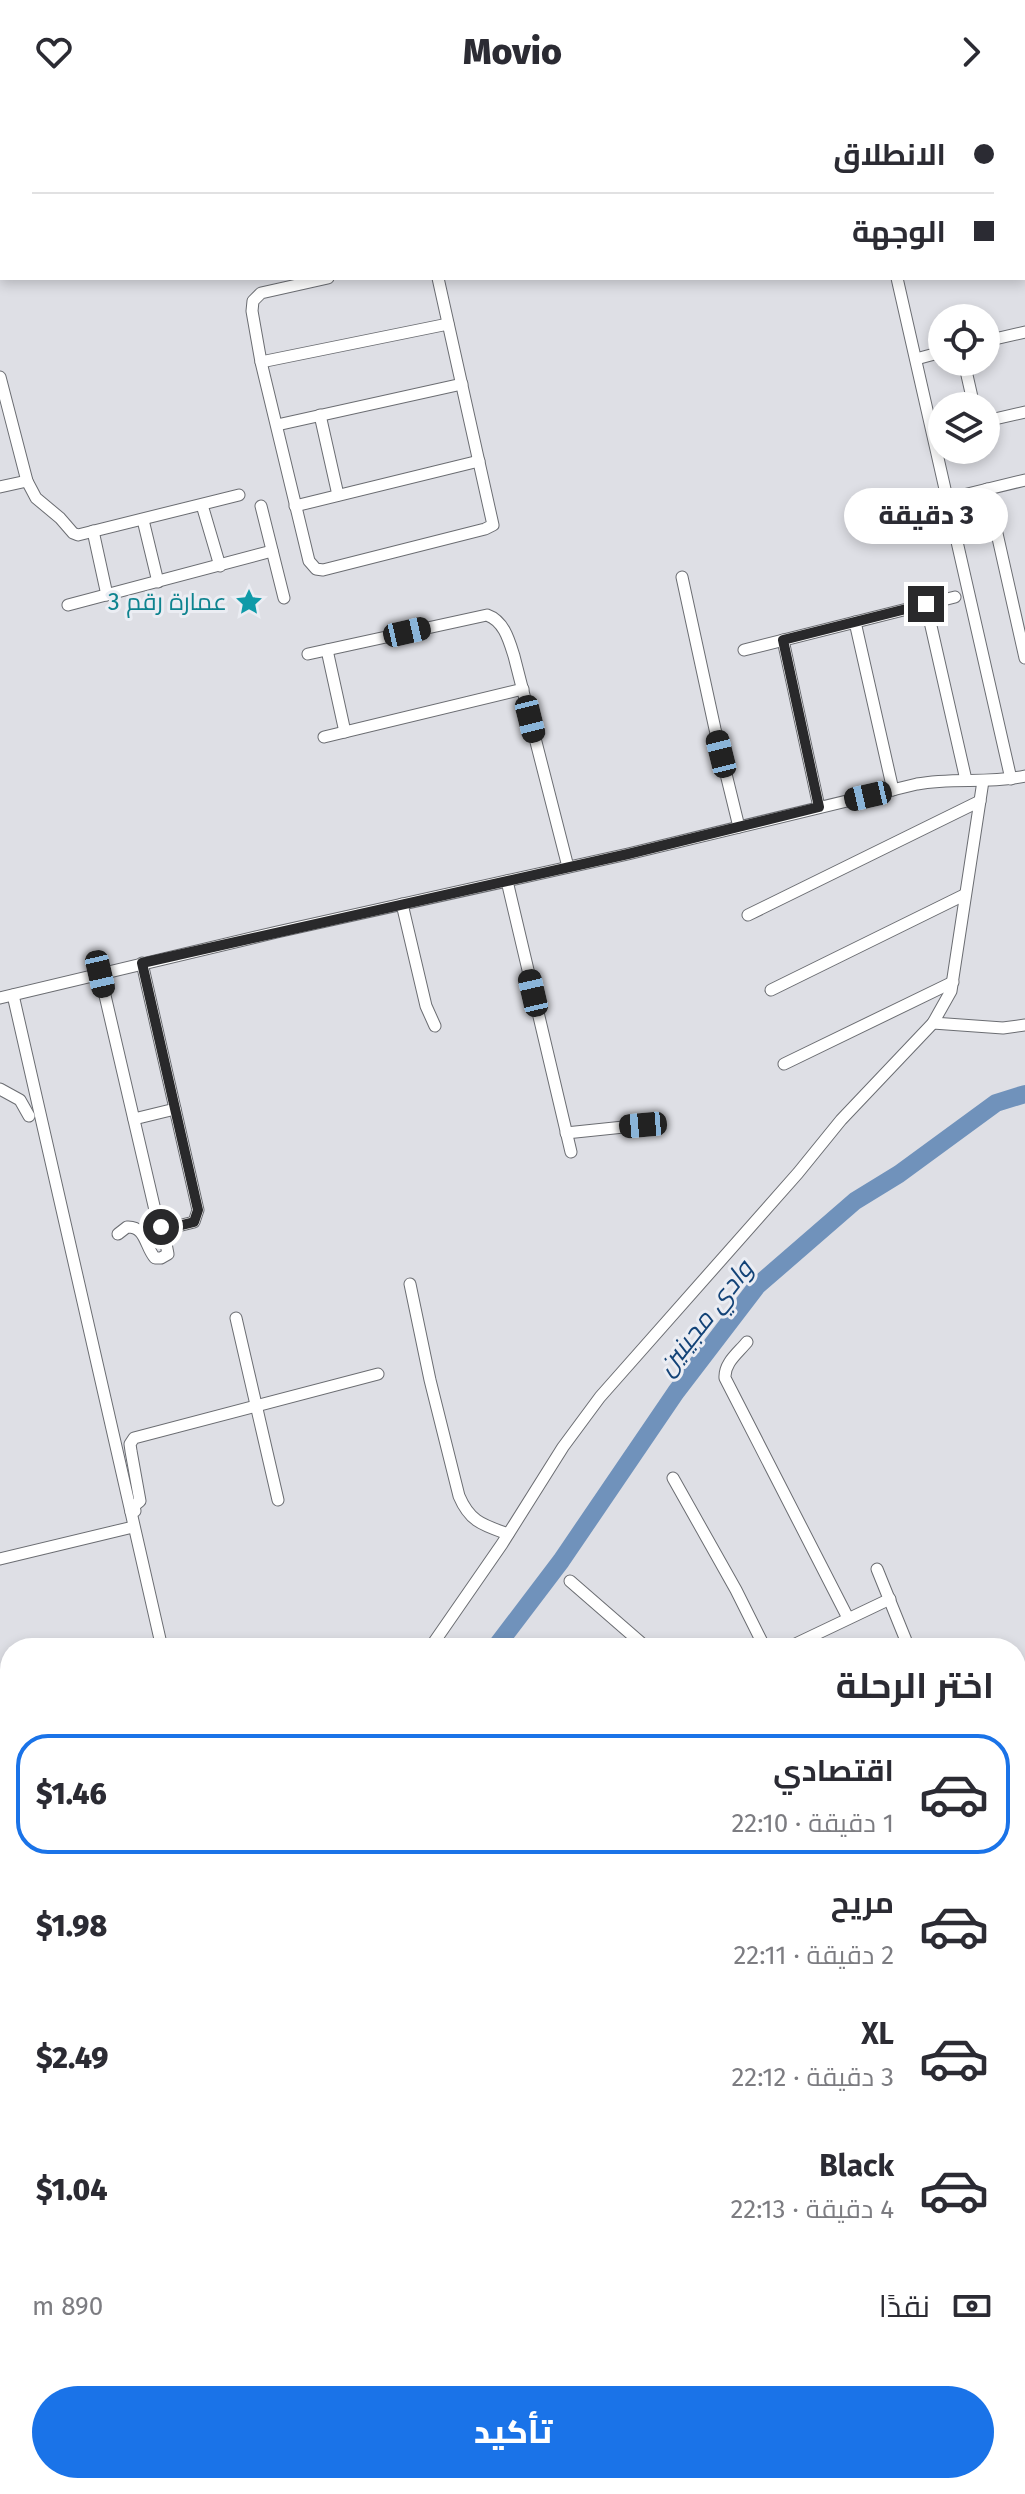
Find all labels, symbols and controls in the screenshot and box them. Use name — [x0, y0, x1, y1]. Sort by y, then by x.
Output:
icon: heart — [32, 30, 76, 74]
text: Movio — [463, 30, 562, 74]
icon: forward — [949, 30, 993, 74]
text: الانطلاق — [833, 137, 946, 173]
text: الوجهة — [852, 214, 946, 250]
map controls — [928, 304, 1000, 464]
button: locate — [928, 304, 1000, 376]
button: layers — [928, 392, 1000, 464]
callout: 3 دقيقة — [844, 488, 1008, 544]
text: 3 دقيقة — [878, 500, 974, 531]
route end — [908, 586, 944, 622]
place icon: عمارة رقم 3 — [234, 587, 264, 617]
place label: عمارة رقم 3 — [108, 588, 227, 618]
car — [381, 615, 433, 649]
car — [513, 693, 547, 745]
car — [704, 728, 738, 780]
car — [842, 779, 894, 813]
car — [83, 948, 117, 1000]
car — [516, 967, 550, 1019]
car — [618, 1111, 668, 1139]
route start — [143, 1209, 179, 1245]
water label: وادي مجينين — [651, 1253, 765, 1385]
text: اختر الرحلة — [836, 1664, 994, 1708]
text: اقتصادي — [773, 1753, 894, 1789]
icon: car — [918, 1758, 990, 1830]
text: $1.46 — [36, 1776, 107, 1812]
text: 1 دقيقة · 22:10 — [731, 1808, 894, 1839]
text: مريح — [831, 1885, 894, 1921]
icon: car — [918, 1890, 990, 1962]
text: $1.98 — [36, 1908, 107, 1944]
text: 2 دقيقة · 22:11 — [733, 1940, 894, 1971]
text: XL — [861, 2016, 894, 2052]
icon: car — [918, 2022, 990, 2094]
text: $2.49 — [36, 2040, 108, 2076]
text: 3 دقيقة · 22:12 — [731, 2062, 894, 2093]
text: Black — [819, 2148, 894, 2184]
icon: car — [918, 2154, 990, 2226]
text: $1.04 — [36, 2172, 108, 2208]
text: 4 دقيقة · 22:13 — [730, 2194, 894, 2225]
icon: cash — [950, 2284, 994, 2328]
text: نقدًا — [879, 2289, 930, 2325]
text: 890 m — [32, 2291, 103, 2322]
button: تأكيد — [32, 2386, 994, 2478]

